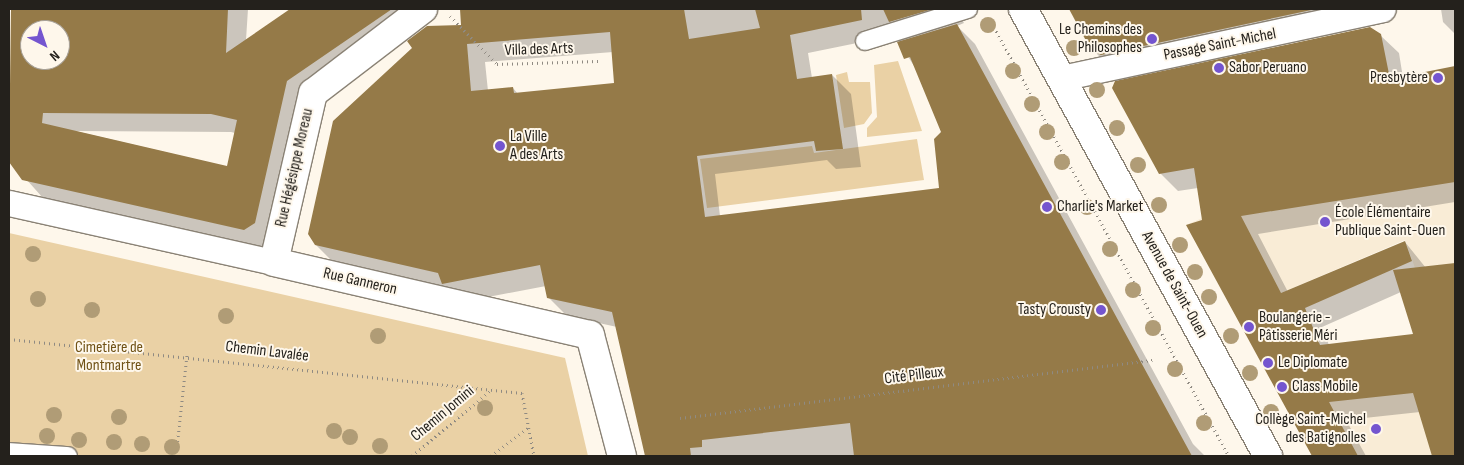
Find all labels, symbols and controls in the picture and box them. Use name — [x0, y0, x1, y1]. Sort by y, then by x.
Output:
north arrow — [20, 20, 70, 70]
place label: Le Chemins des Philosophes — [1059, 20, 1142, 58]
street label: Passage Saint-Michel — [1162, 25, 1278, 65]
marker: Le Chemins des Philosophes — [1146, 33, 1158, 45]
street label: Villa des Arts — [504, 39, 574, 61]
text: N — [46, 47, 63, 65]
place label: Sabor Peruano — [1229, 58, 1307, 78]
marker: Sabor Peruano — [1213, 62, 1225, 74]
place label: Presbytère — [1370, 68, 1428, 88]
marker: Presbytère — [1432, 72, 1444, 84]
street label: Rue Hégésippe Moreau — [272, 107, 318, 229]
place label: La Ville A des Arts — [510, 127, 563, 165]
marker: La Ville A des Arts — [494, 140, 506, 152]
place label: Charlie's Market — [1057, 197, 1143, 217]
marker: Charlie's Market — [1041, 201, 1053, 213]
place label: École Élémentaire Publique Saint-Ouen — [1335, 203, 1445, 241]
marker: École Élémentaire Publique Saint-Ouen — [1319, 216, 1331, 228]
street label: Avenue de Saint-Ouen — [1137, 228, 1211, 342]
street label: Rue Ganneron — [321, 264, 399, 300]
place label: Tasty Crousty — [1018, 300, 1091, 320]
marker: Tasty Crousty — [1095, 304, 1107, 316]
place label: Boulangerie - Pâtisserie Méri — [1259, 308, 1337, 346]
marker: Boulangerie - Pâtisserie Méri — [1243, 321, 1255, 333]
street label: Chemin Lavalée — [224, 337, 310, 367]
park label: Cimetière de Montmartre — [75, 338, 143, 376]
place label: Le Diplomate — [1278, 353, 1347, 373]
marker: Le Diplomate — [1262, 357, 1274, 369]
street label: Cité Pilleux — [883, 363, 945, 389]
place label: Class Mobile — [1292, 377, 1358, 397]
marker: Class Mobile — [1276, 381, 1288, 393]
street label: Chemin Jomini — [407, 382, 479, 446]
place label: Collège Saint-Michel des Batignolles — [1255, 410, 1366, 448]
marker: Collège Saint-Michel des Batignolles — [1370, 423, 1382, 435]

